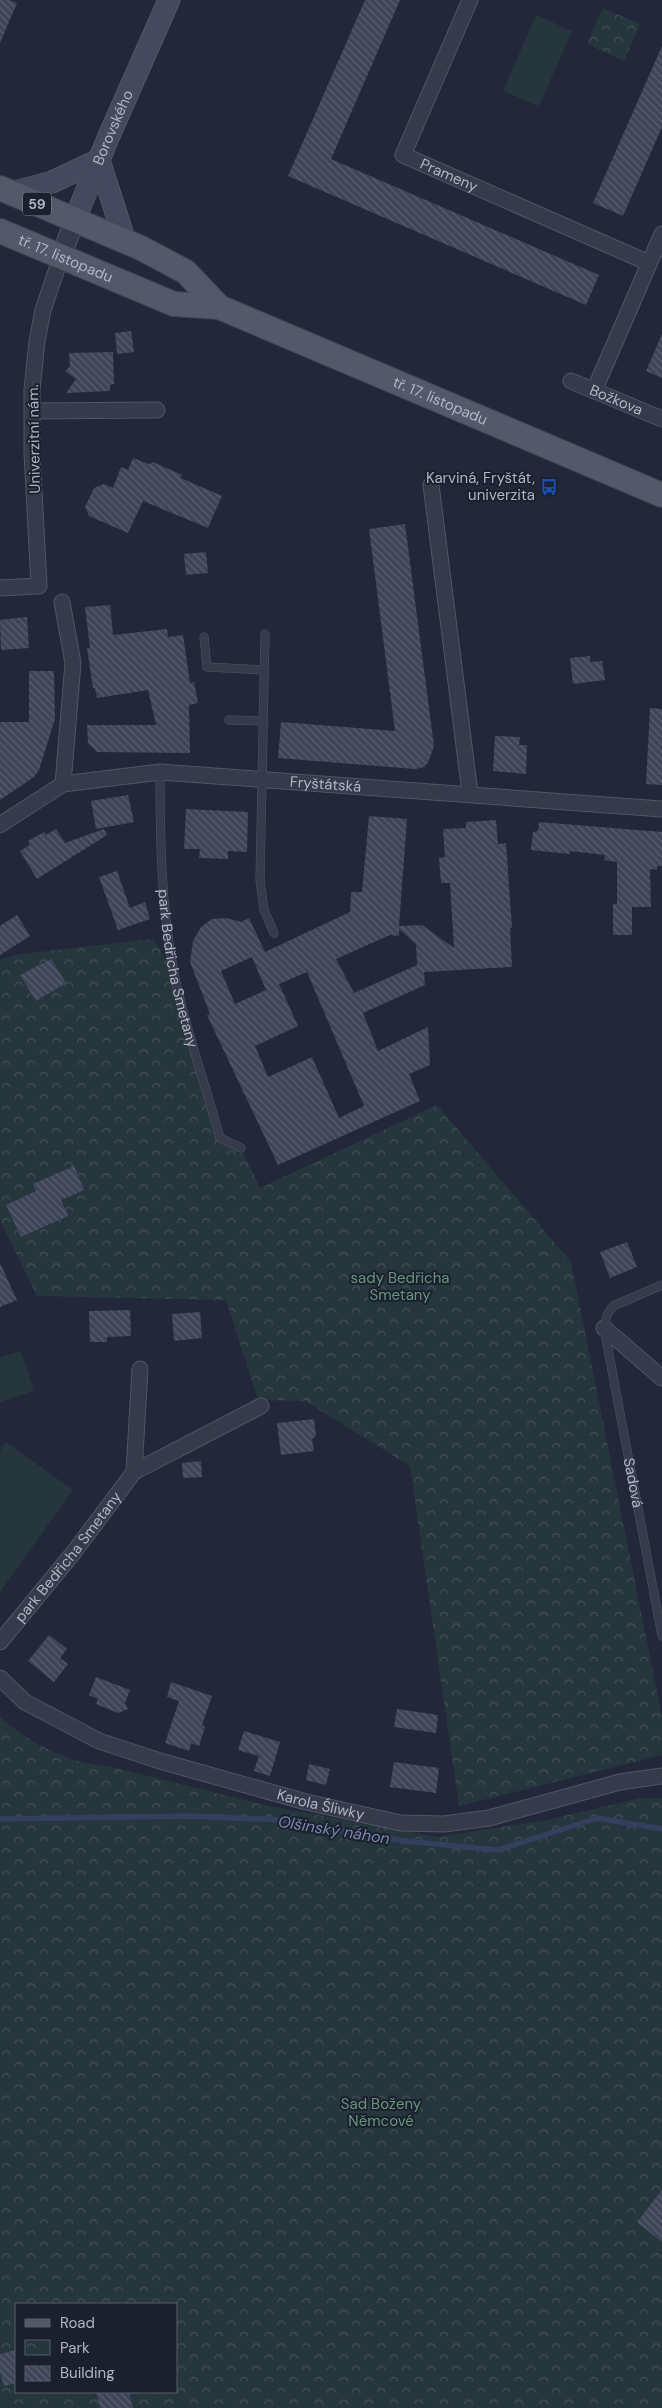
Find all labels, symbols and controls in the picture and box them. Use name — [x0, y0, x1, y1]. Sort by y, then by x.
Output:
street label: Borovského — [88, 87, 138, 168]
street label: Prameny — [417, 154, 481, 197]
road number: 59 — [23, 192, 51, 215]
street label: tř. 17. listopadu — [15, 230, 116, 287]
street label: tř. 17. listopadu — [390, 372, 490, 430]
street label: Božkova — [586, 380, 646, 420]
street label: Univerzitní nám. — [23, 384, 45, 494]
place label: Karviná, Fryštát, univerzita — [426, 468, 535, 505]
bus stop icon: Karviná, Fryštát, univerzita — [539, 477, 559, 497]
street label: Fryštátská — [289, 772, 362, 797]
street label: park Bedřicha Smetany — [153, 888, 203, 1051]
park label: sady Bedřicha Smetany — [351, 1268, 449, 1305]
street label: Sadová — [619, 1456, 648, 1509]
street label: park Bedřicha Smetany — [10, 1487, 126, 1626]
street label: Karola Śliwky — [275, 1784, 367, 1825]
water label: Olšinský náhon — [277, 1811, 391, 1849]
park label: Sad Boženy Němcové — [341, 2094, 422, 2131]
legend — [15, 2303, 178, 2393]
text: Road — [60, 2313, 95, 2333]
text: Park — [60, 2338, 90, 2358]
text: Building — [60, 2363, 115, 2383]

